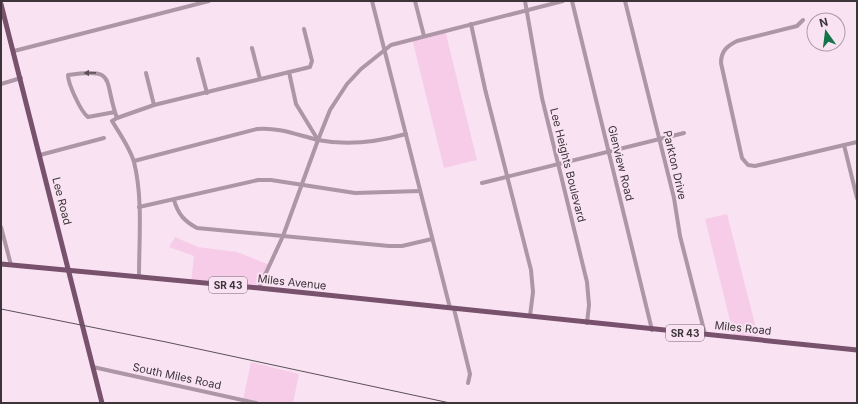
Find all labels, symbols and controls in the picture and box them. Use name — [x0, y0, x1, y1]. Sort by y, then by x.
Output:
north arrow — [806, 12, 846, 52]
text: N — [818, 14, 829, 30]
one-way arrow — [84, 69, 96, 76]
street label: Lee Heights Boulevard — [547, 106, 589, 224]
street label: Glenview Road — [605, 124, 637, 202]
street label: Parkton Drive — [660, 129, 690, 201]
street label: Lee Road — [49, 176, 75, 226]
street label: Miles Avenue — [257, 271, 327, 293]
road number: SR 43 — [209, 277, 247, 293]
street label: Miles Road — [714, 318, 772, 338]
road number: SR 43 — [666, 325, 704, 341]
street label: South Miles Road — [131, 360, 223, 392]

